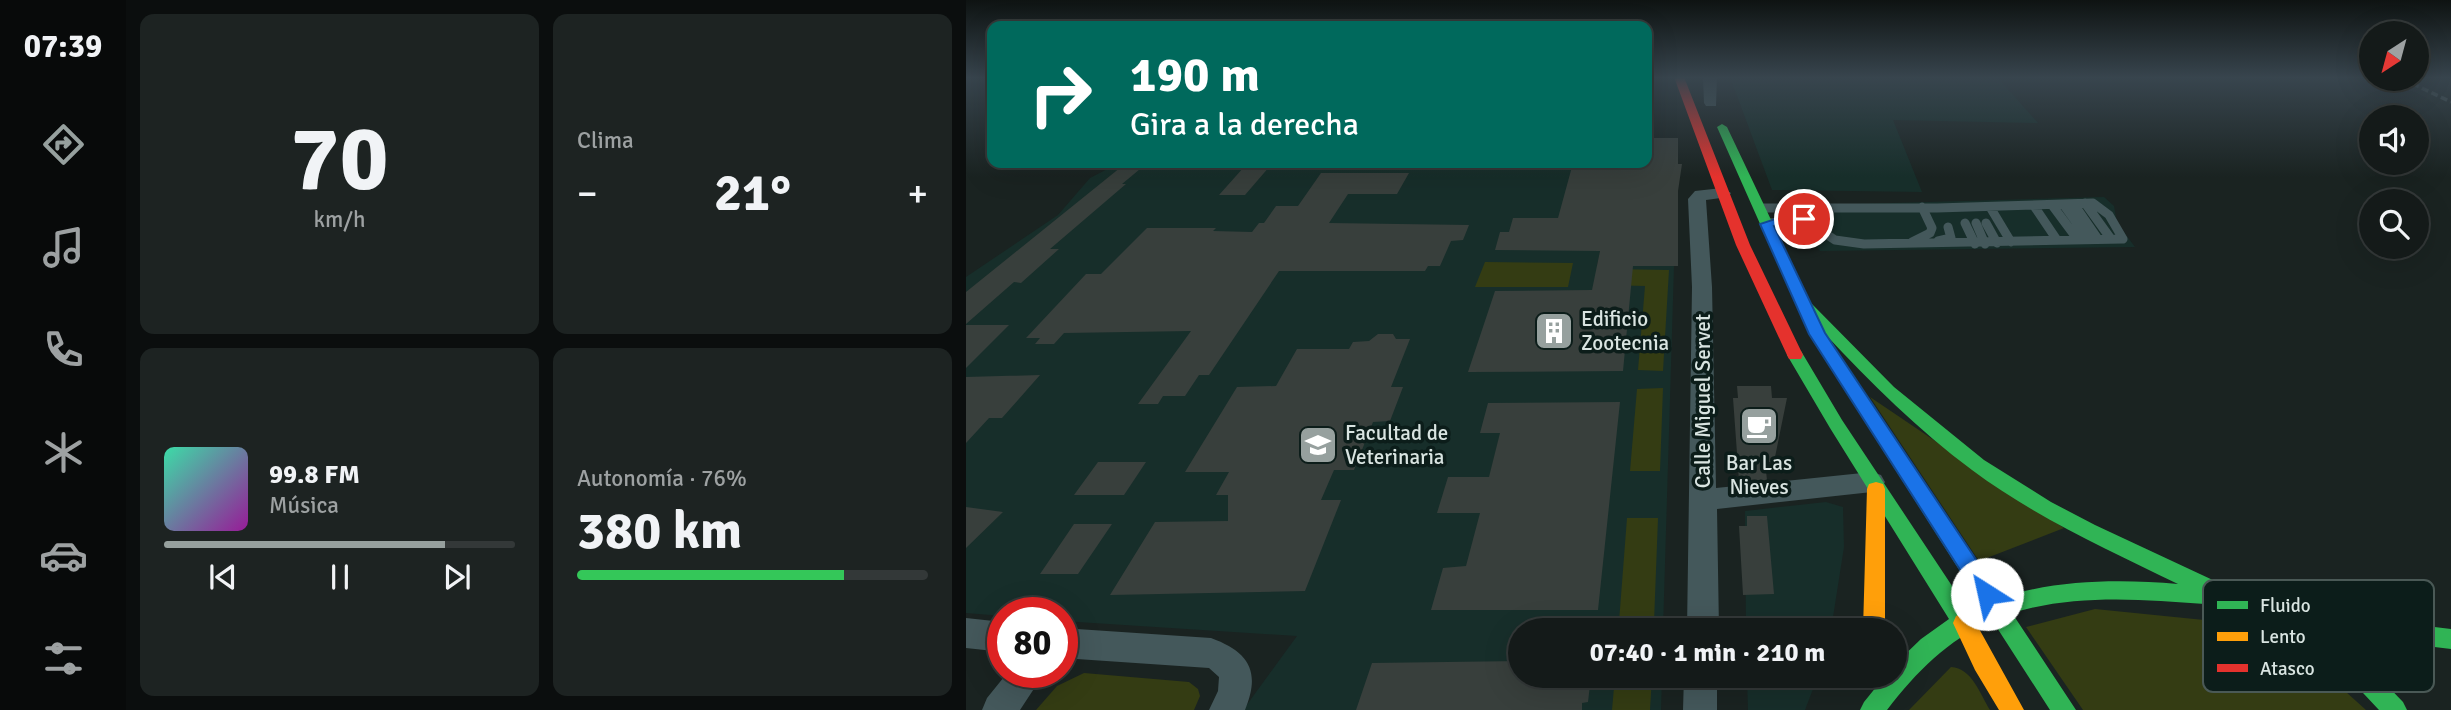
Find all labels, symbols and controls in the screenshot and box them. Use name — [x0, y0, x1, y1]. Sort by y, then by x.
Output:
north arrow — [2359, 21, 2429, 91]
map controls — [2359, 21, 2429, 259]
text: 07:39 — [24, 27, 102, 66]
text: 190 m — [1130, 45, 1260, 105]
icon: right — [1015, 49, 1106, 140]
text: 70 — [290, 103, 389, 216]
text: Gira a la derecha — [1130, 105, 1359, 144]
button: sound — [2359, 105, 2429, 175]
icon: directions — [39, 120, 88, 169]
text: Clima — [577, 126, 634, 155]
text: 21° — [714, 161, 791, 225]
text: − — [577, 170, 598, 217]
text: + — [907, 170, 928, 217]
pin — [1774, 189, 1834, 249]
button: search — [2359, 189, 2429, 259]
icon: arrive — [1785, 200, 1823, 238]
text: km/h — [313, 205, 366, 234]
icon: music — [39, 223, 88, 272]
place label: Edificio Zootecnia — [1581, 306, 1669, 356]
building icon: Edificio Zootecnia — [1533, 310, 1575, 352]
street label: Calle Miguel Servet — [1690, 314, 1716, 488]
icon: phone — [39, 325, 88, 374]
cafe icon: Bar Las Nieves — [1738, 405, 1780, 447]
place label: Facultad de Veterinaria — [1345, 420, 1448, 470]
school or university icon: Facultad de Veterinaria — [1297, 424, 1339, 466]
icon: climate — [39, 428, 88, 477]
place label: Bar Las Nieves — [1726, 450, 1792, 500]
text: 99.8 FM — [269, 459, 360, 491]
text: Autonomía · 76% — [577, 464, 747, 493]
text: Música — [269, 491, 339, 520]
text: 380 km — [577, 499, 742, 563]
icon: car — [39, 531, 88, 580]
position arrow — [1950, 557, 2024, 631]
icon: previous — [204, 558, 242, 596]
icon: pause — [321, 558, 359, 596]
icon: next — [438, 558, 476, 596]
legend — [2203, 580, 2434, 692]
text: Fluido — [2260, 594, 2311, 618]
speed limit sign: 80 — [987, 597, 1078, 688]
text: Lento — [2260, 625, 2306, 649]
icon: filters — [39, 634, 88, 683]
text: 07:40 · 1 min · 210 m — [1590, 637, 1825, 669]
text: Atasco — [2260, 657, 2315, 681]

